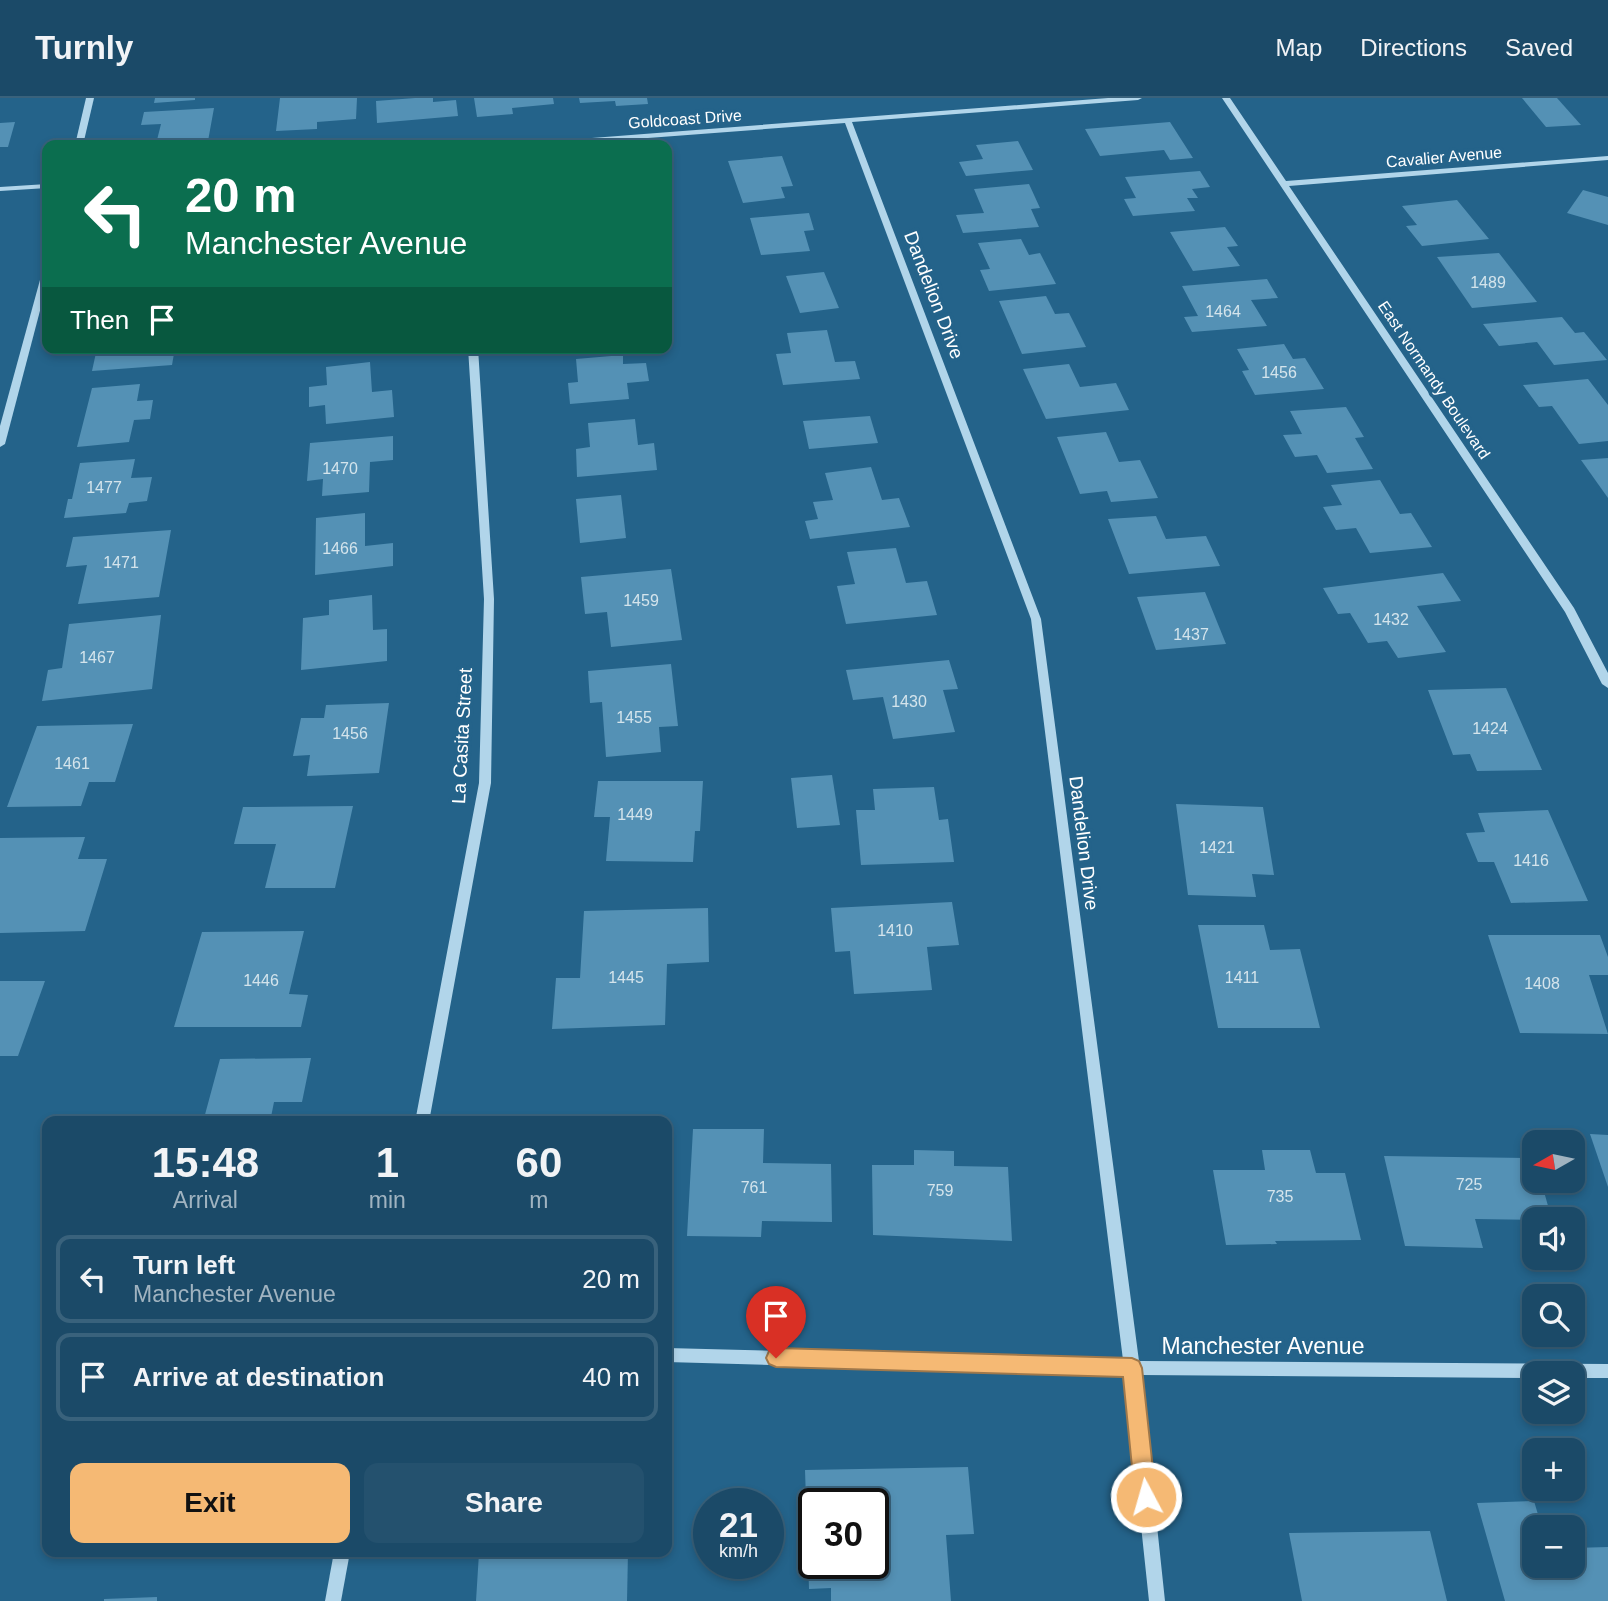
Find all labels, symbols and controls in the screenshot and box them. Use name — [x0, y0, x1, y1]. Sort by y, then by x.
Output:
text: Turnly — [35, 29, 133, 66]
text: Map — [1276, 34, 1322, 61]
text: Directions — [1360, 34, 1467, 61]
text: Saved — [1505, 34, 1573, 61]
street label: Goldcoast Drive — [628, 107, 742, 131]
street label: Cavalier Avenue — [1385, 143, 1503, 171]
icon: left — [70, 168, 161, 259]
text: 20 m — [185, 168, 297, 222]
text: Manchester Avenue — [185, 225, 467, 261]
street label: Dandelion Drive — [900, 228, 968, 362]
house number: 1489 — [1470, 274, 1506, 291]
street label: East Normandy Boulevard — [1375, 298, 1493, 462]
icon: arrive — [143, 301, 181, 339]
house number: 1464 — [1205, 303, 1241, 320]
text: Then — [70, 305, 129, 335]
house number: 1456 — [1261, 364, 1297, 381]
house number: 1470 — [322, 460, 358, 477]
house number: 1477 — [86, 479, 122, 496]
house number: 1466 — [322, 540, 358, 557]
house number: 1471 — [103, 554, 139, 571]
house number: 1459 — [623, 592, 659, 609]
house number: 1432 — [1373, 611, 1409, 628]
house number: 1437 — [1173, 626, 1209, 643]
house number: 1467 — [79, 649, 115, 666]
street label: La Casita Street — [448, 667, 476, 805]
house number: 1430 — [891, 693, 927, 710]
house number: 1455 — [616, 709, 652, 726]
house number: 1424 — [1472, 720, 1508, 737]
house number: 1456 — [332, 725, 368, 742]
house number: 1461 — [54, 755, 90, 772]
street label: Dandelion Drive — [1065, 775, 1103, 911]
house number: 1449 — [617, 806, 653, 823]
house number: 1421 — [1199, 839, 1235, 856]
house number: 1416 — [1513, 852, 1549, 869]
house number: 1410 — [877, 922, 913, 939]
house number: 1445 — [608, 969, 644, 986]
house number: 1411 — [1225, 969, 1259, 986]
house number: 1446 — [243, 972, 279, 989]
house number: 1408 — [1524, 975, 1560, 992]
north arrow — [1522, 1130, 1586, 1194]
map controls — [1522, 1130, 1585, 1578]
text: 15:48 — [152, 1139, 259, 1186]
text: 1 — [376, 1139, 399, 1186]
text: 60 — [516, 1139, 562, 1186]
house number: 725 — [1456, 1176, 1482, 1193]
house number: 761 — [741, 1179, 767, 1196]
house number: 759 — [927, 1182, 953, 1199]
text: Arrival — [173, 1187, 238, 1213]
text: min — [369, 1187, 406, 1213]
text: m — [529, 1187, 548, 1213]
house number: 735 — [1267, 1188, 1293, 1205]
button: sound — [1522, 1207, 1585, 1270]
text: Turn left — [133, 1250, 235, 1280]
icon: left — [74, 1260, 112, 1298]
text: 20 m — [582, 1264, 640, 1294]
text: Manchester Avenue — [133, 1281, 336, 1307]
button: search — [1522, 1284, 1585, 1347]
pin — [746, 1286, 806, 1358]
icon: arrive — [757, 1297, 795, 1335]
street label: Manchester Avenue — [1162, 1333, 1364, 1359]
icon: arrive — [74, 1358, 112, 1396]
button: layers — [1522, 1361, 1585, 1424]
text: Arrive at destination — [133, 1362, 384, 1392]
text: 40 m — [582, 1362, 640, 1392]
button: + — [1522, 1438, 1585, 1501]
position arrow — [1109, 1460, 1183, 1534]
button: Exit — [70, 1463, 350, 1543]
button: Share — [364, 1463, 644, 1543]
speed limit sign: 30 — [798, 1488, 889, 1579]
text: 21 — [719, 1505, 758, 1544]
button: − — [1522, 1515, 1585, 1578]
text: km/h — [719, 1541, 758, 1561]

